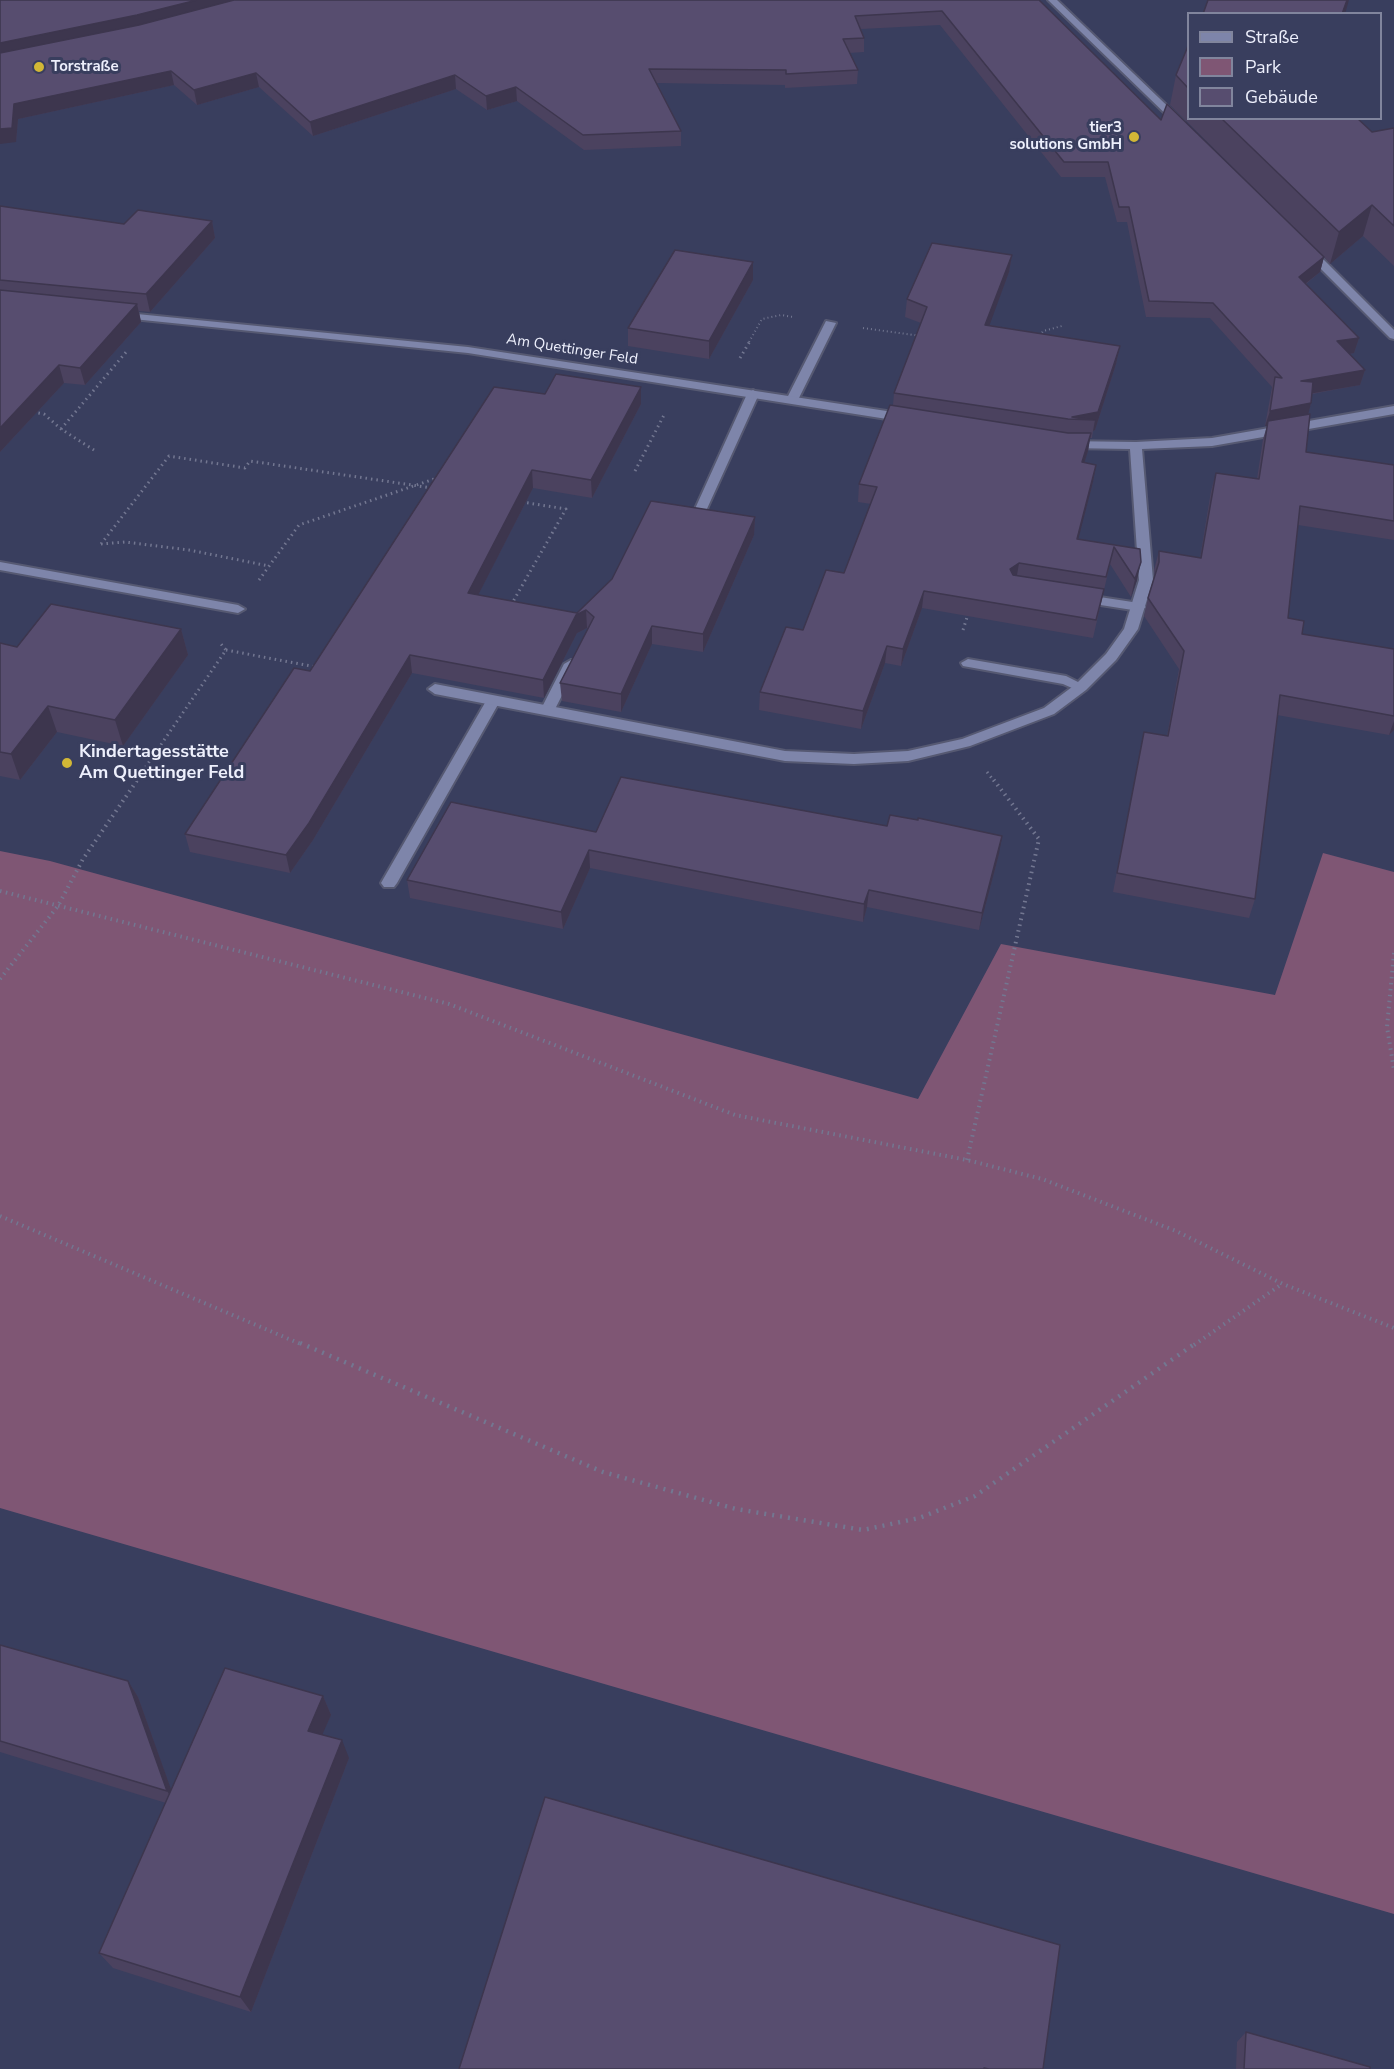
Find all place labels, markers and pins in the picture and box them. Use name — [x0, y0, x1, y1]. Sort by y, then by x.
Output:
place label: Torstraße — [51, 58, 119, 76]
marker: Torstraße — [32, 60, 46, 74]
place label: tier3 solutions GmbH — [1009, 119, 1122, 154]
marker: tier3 solutions GmbH — [1127, 130, 1141, 144]
place label: Kindertagesstätte Am Quettinger Feld — [79, 742, 244, 784]
marker: Kindertagesstätte Am Quettinger Feld — [60, 756, 74, 770]

